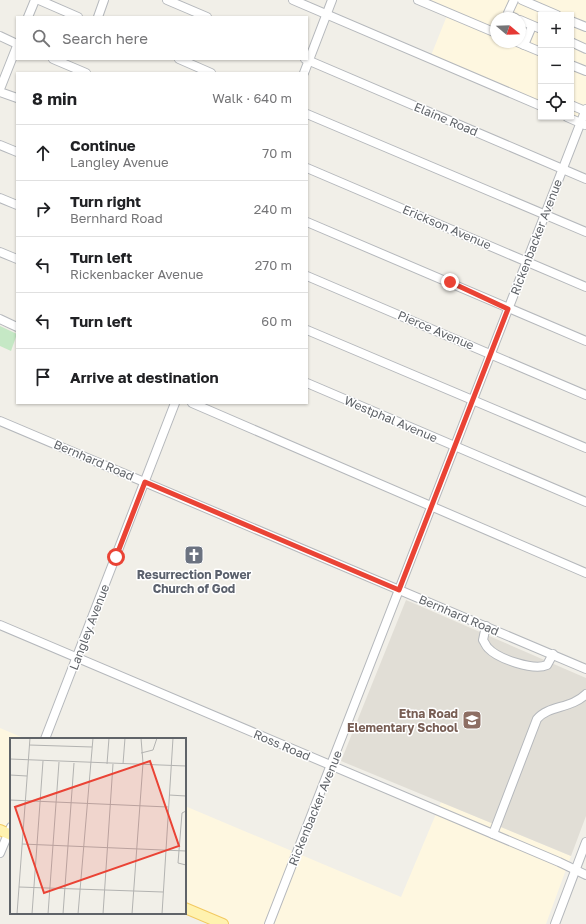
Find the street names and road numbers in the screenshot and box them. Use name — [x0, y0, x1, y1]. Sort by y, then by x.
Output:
street label: Elaine Road — [412, 99, 480, 139]
street label: Rickenbacker Avenue — [507, 177, 565, 297]
street label: Erickson Avenue — [400, 202, 494, 252]
street label: Pierce Avenue — [396, 307, 476, 353]
street label: Westphal Avenue — [342, 393, 440, 445]
street label: Bernhard Road — [52, 436, 136, 484]
street label: Langley Avenue — [66, 582, 112, 672]
street label: Bernhard Road — [417, 591, 501, 639]
street label: Ross Road — [251, 726, 313, 764]
street label: Rickenbacker Avenue — [285, 748, 345, 868]

